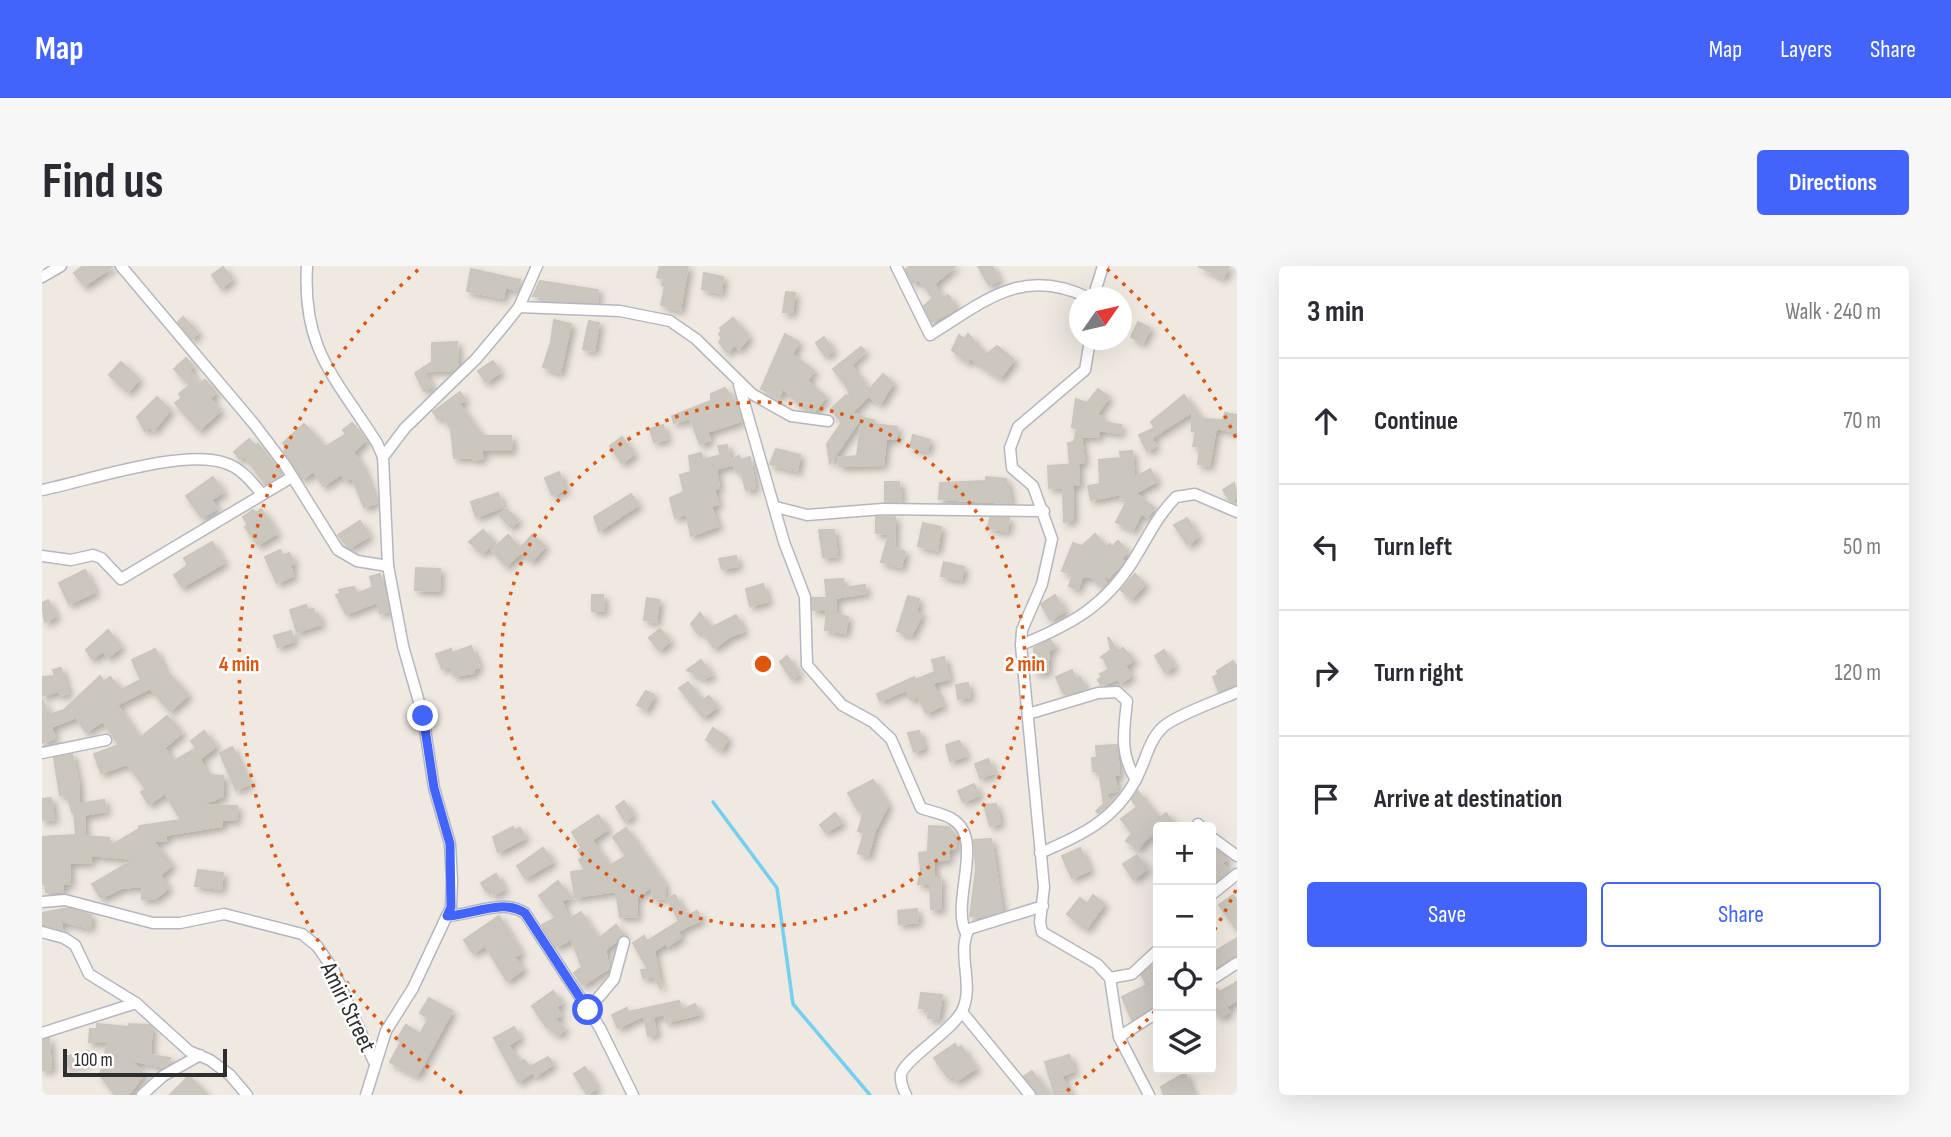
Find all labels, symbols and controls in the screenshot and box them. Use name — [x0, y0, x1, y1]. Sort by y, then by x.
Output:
text: Map — [35, 29, 84, 69]
text: Map — [1709, 35, 1742, 64]
text: Layers — [1780, 35, 1832, 64]
text: Share — [1870, 35, 1916, 64]
button: Directions — [1757, 150, 1909, 215]
text: Find us — [42, 153, 164, 212]
north arrow — [1069, 287, 1132, 350]
text: 3 min — [1307, 294, 1364, 330]
text: Walk · 240 m — [1785, 298, 1881, 326]
icon: ahead — [1307, 402, 1345, 440]
text: Continue — [1374, 406, 1458, 437]
text: 70 m — [1843, 407, 1881, 435]
icon: left — [1307, 528, 1345, 566]
text: Turn left — [1374, 532, 1452, 563]
text: 50 m — [1843, 533, 1881, 561]
text: 4 min — [219, 652, 259, 677]
centre of rings — [751, 652, 775, 676]
text: 2 min — [1005, 652, 1045, 677]
icon: right — [1307, 654, 1345, 692]
text: Turn right — [1374, 658, 1463, 689]
text: 120 m — [1835, 659, 1881, 687]
route end — [407, 700, 438, 731]
icon: arrive — [1307, 780, 1345, 818]
text: Arrive at destination — [1374, 784, 1562, 815]
map controls — [1153, 822, 1216, 1074]
button: + — [1153, 822, 1216, 885]
button: Save — [1307, 882, 1587, 947]
button: Share — [1601, 882, 1881, 947]
button: − — [1153, 885, 1216, 948]
button: locate — [1153, 948, 1216, 1011]
street label: Amiri Street — [313, 956, 382, 1057]
route start — [572, 994, 603, 1025]
button: layers — [1153, 1011, 1216, 1074]
scale bar — [63, 1046, 228, 1078]
text: 100 m — [74, 1049, 113, 1072]

